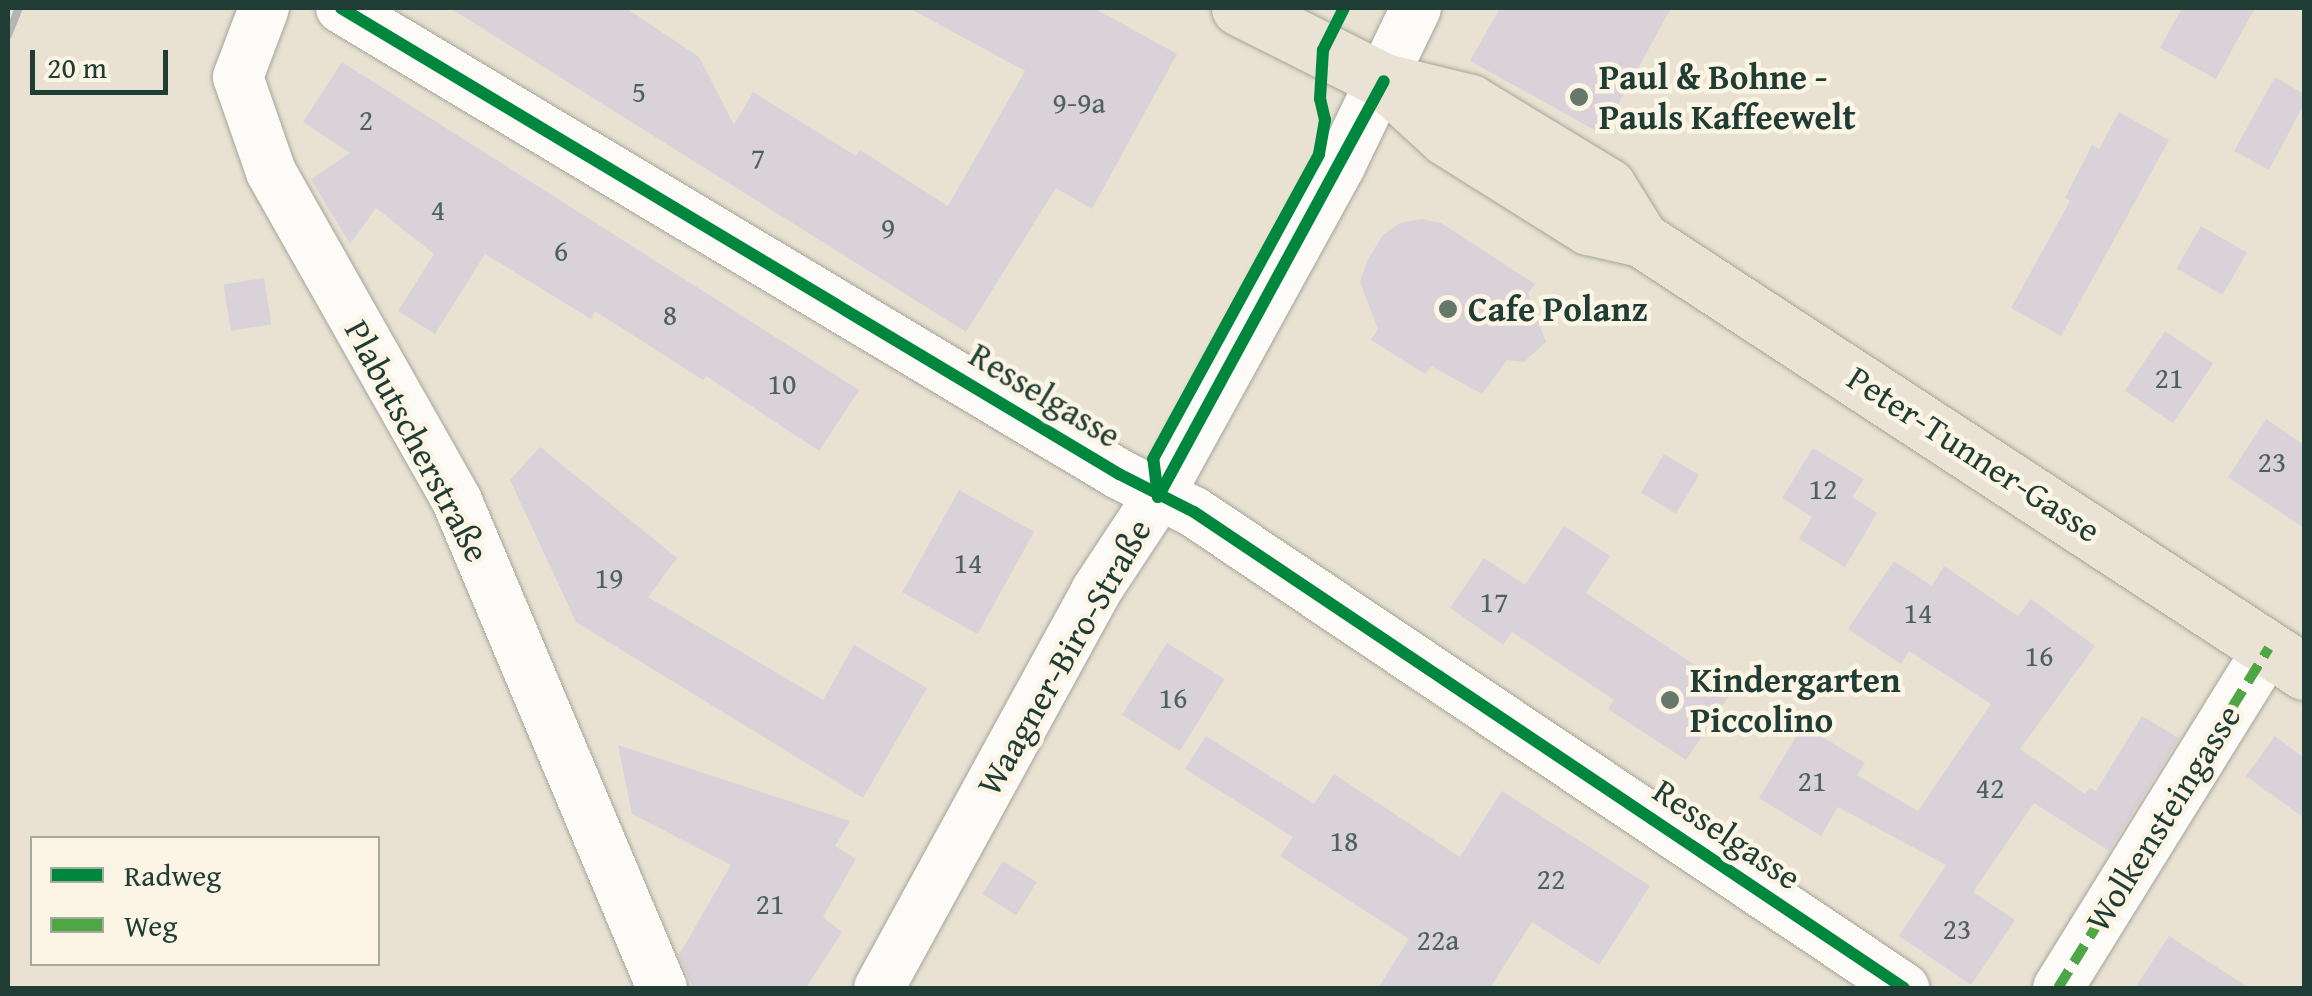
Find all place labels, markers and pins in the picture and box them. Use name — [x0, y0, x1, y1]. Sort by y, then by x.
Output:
place label: Paul & Bohne - Pauls Kaffeewelt — [1599, 56, 1856, 138]
marker: Paul & Bohne - Pauls Kaffeewelt — [1568, 86, 1590, 108]
place label: Cafe Polanz — [1468, 288, 1648, 330]
marker: Cafe Polanz — [1437, 298, 1459, 320]
place label: Kindergarten Piccolino — [1690, 659, 1901, 741]
marker: Kindergarten Piccolino — [1659, 689, 1681, 711]

